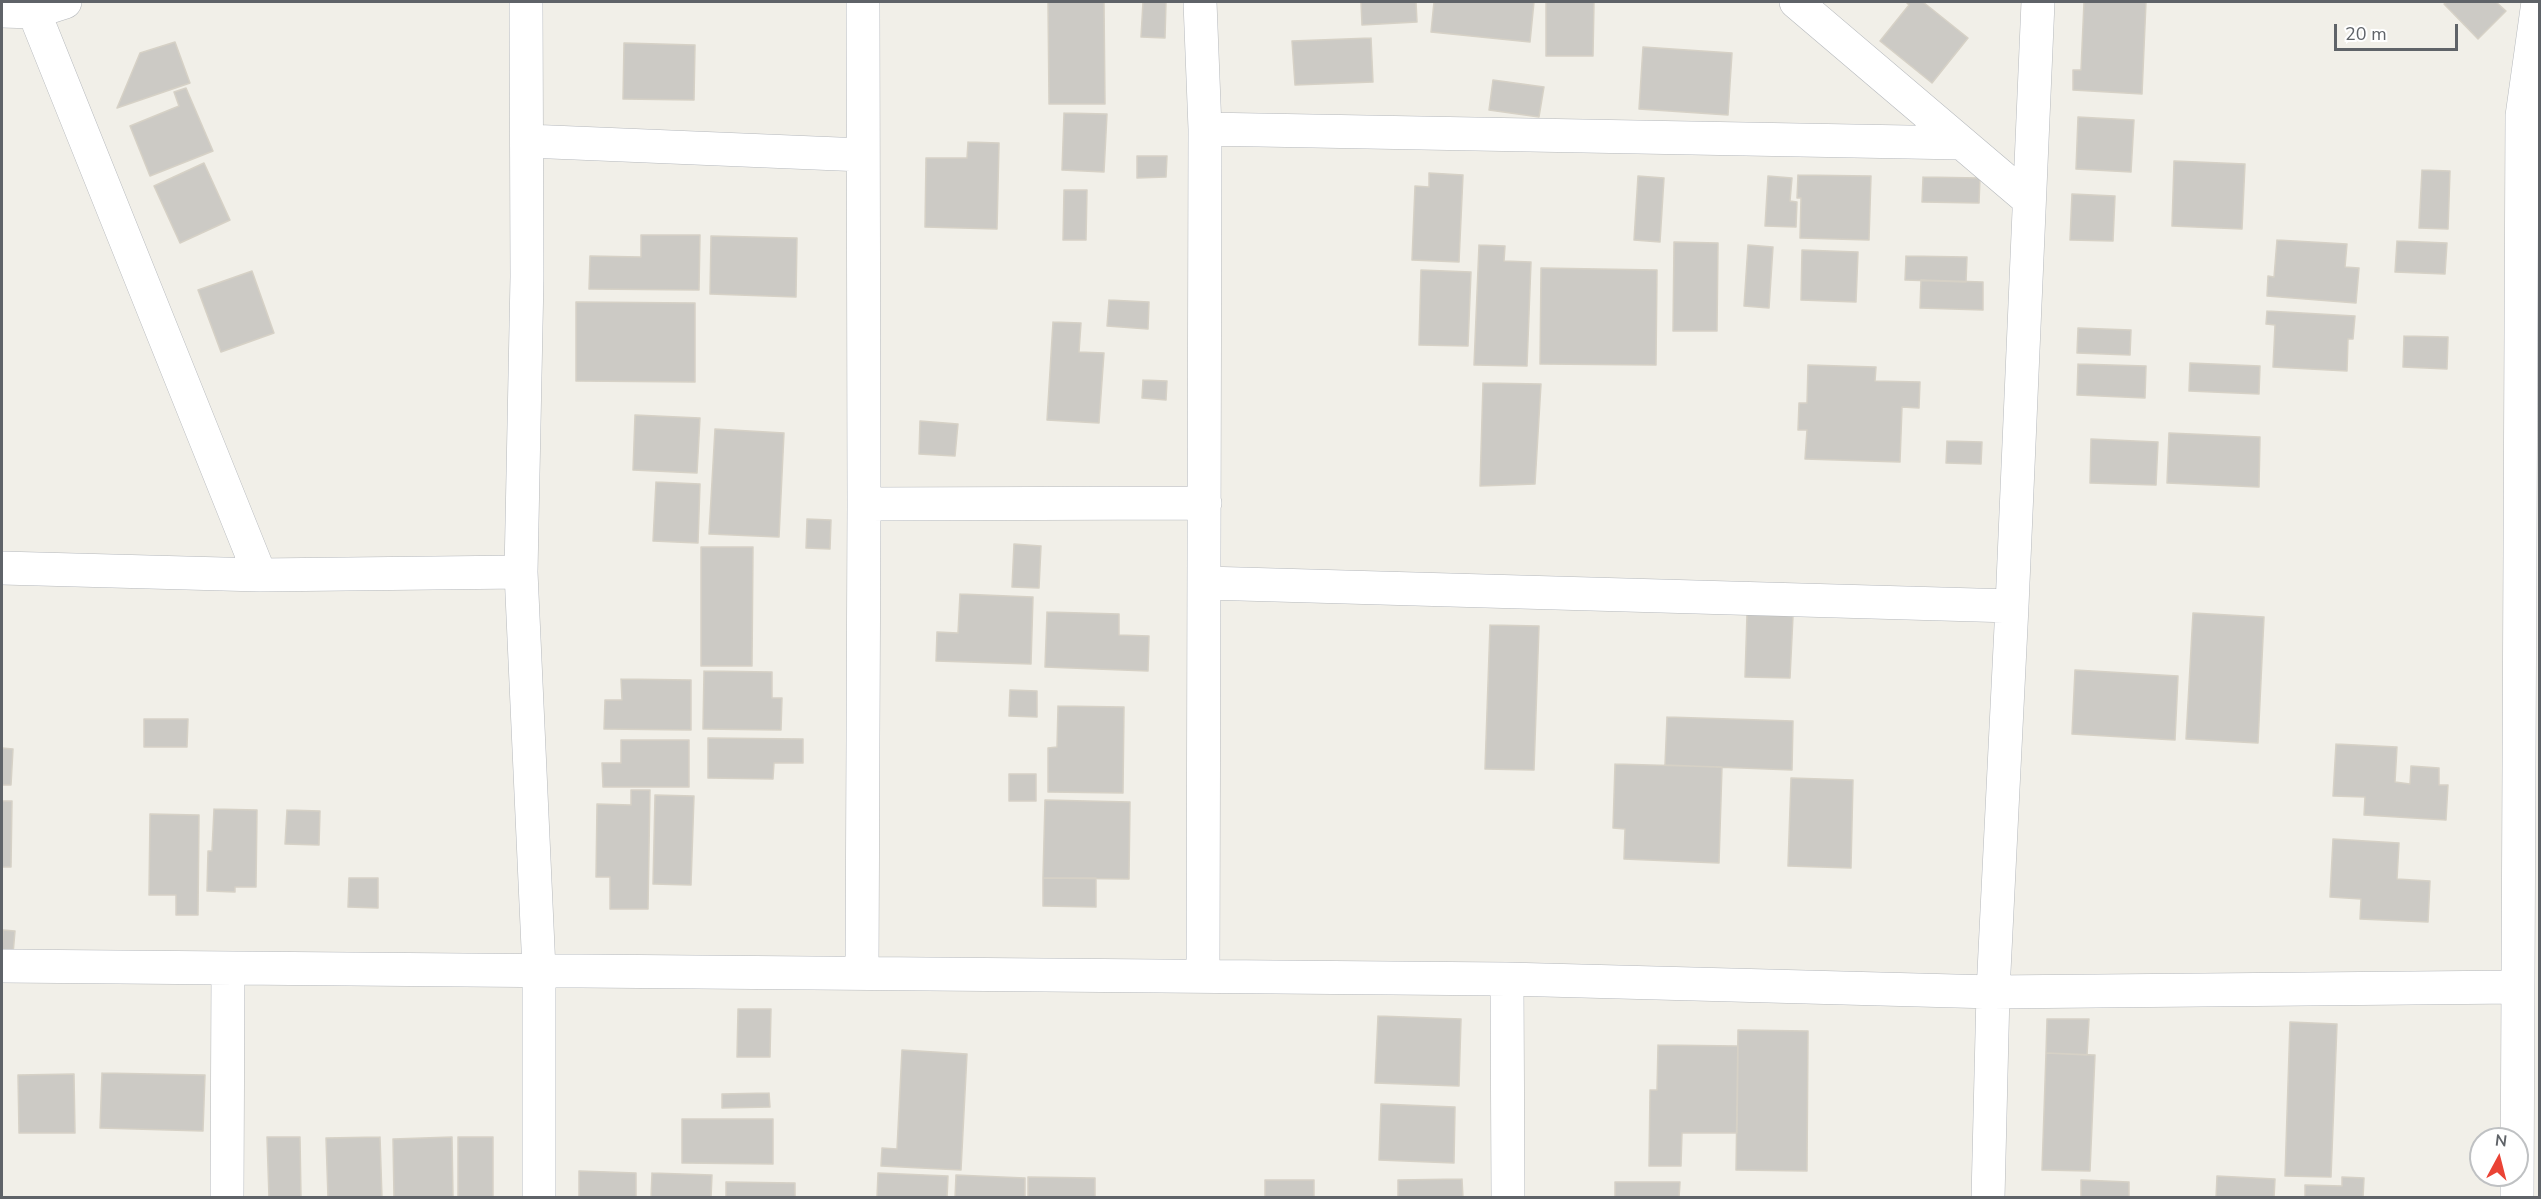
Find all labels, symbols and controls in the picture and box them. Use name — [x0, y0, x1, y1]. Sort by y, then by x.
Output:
scale bar — [2337, 12, 2462, 50]
text: 20 m — [2345, 22, 2387, 46]
north arrow — [2469, 1127, 2529, 1187]
text: N — [2494, 1129, 2508, 1153]

